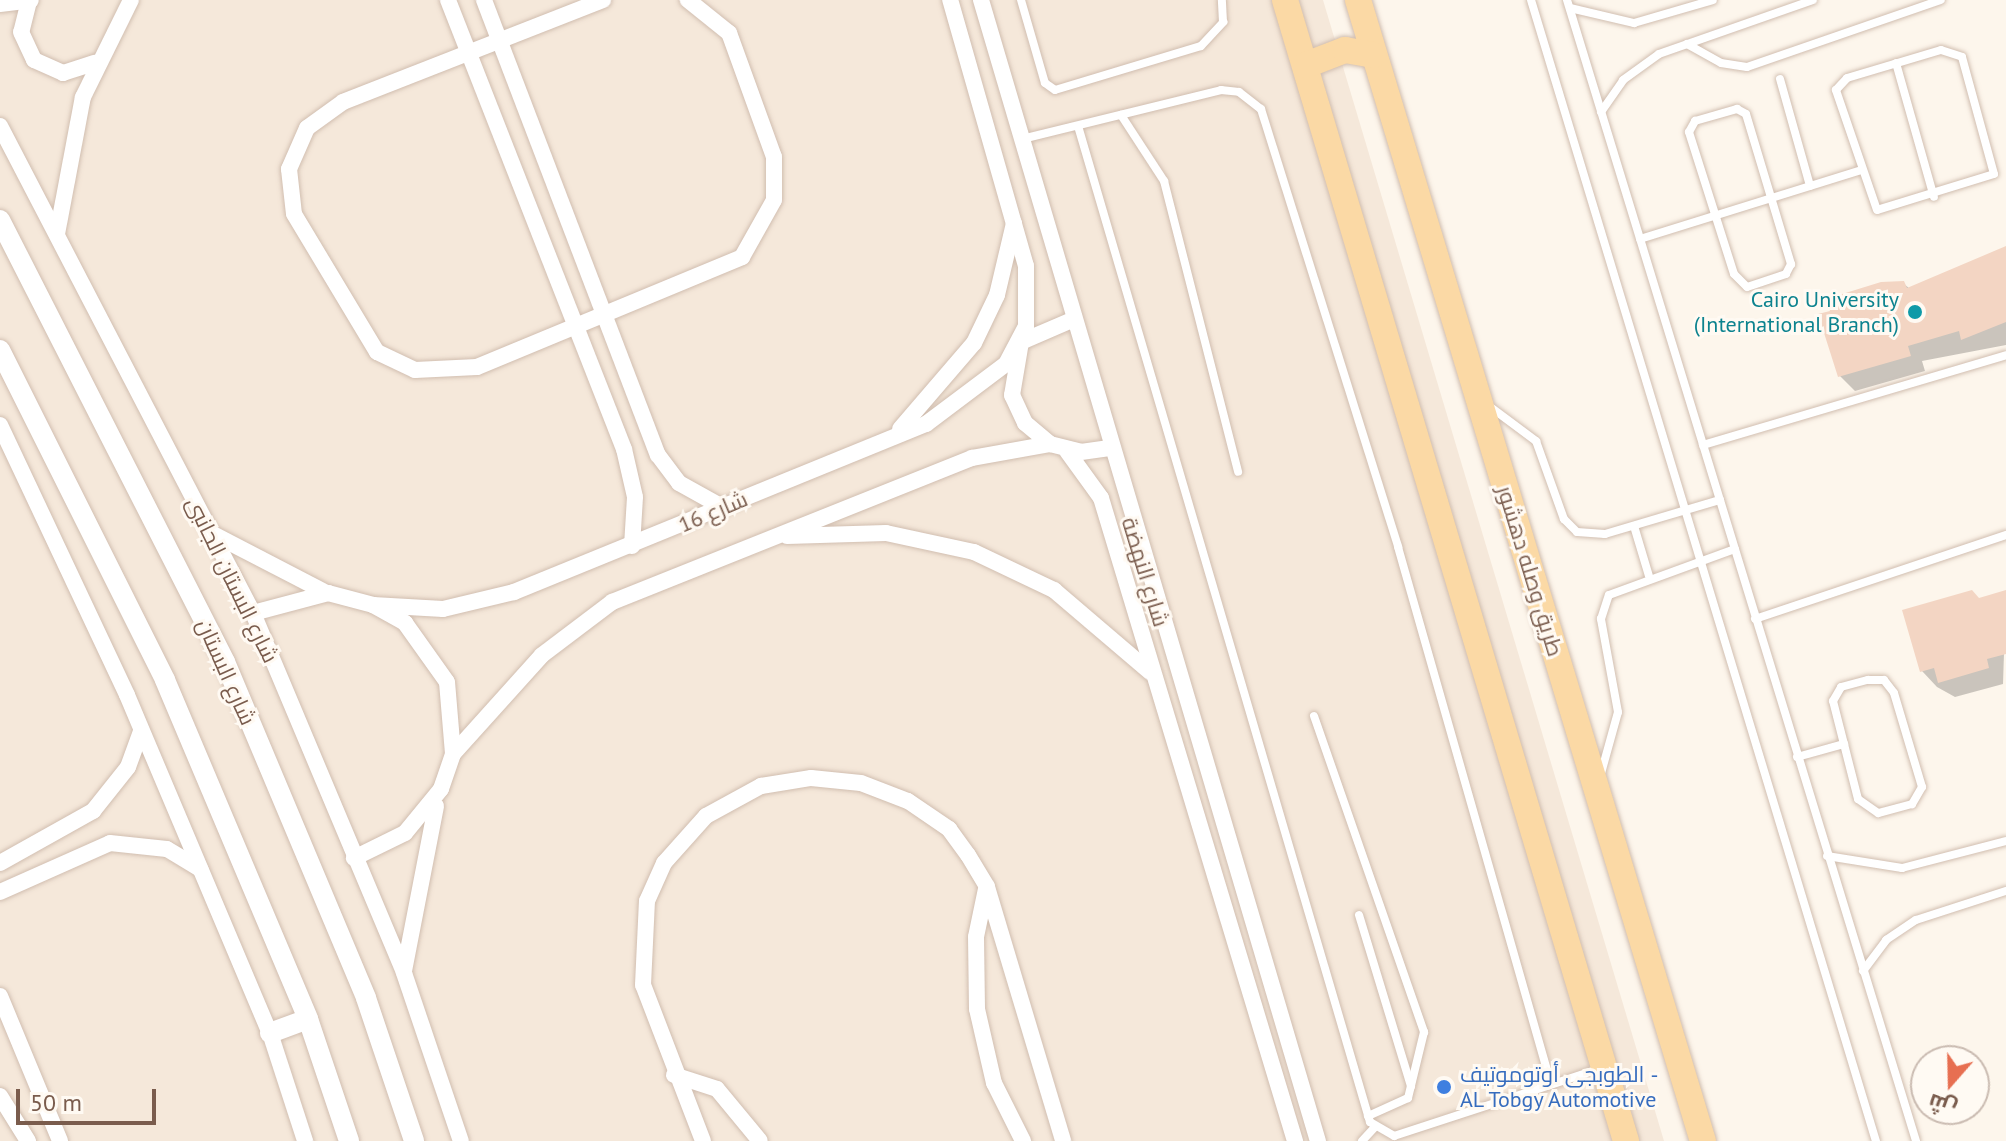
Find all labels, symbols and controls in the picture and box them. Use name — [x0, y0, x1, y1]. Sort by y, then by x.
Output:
place label: Cairo University (International Branch) — [1694, 286, 1899, 338]
marker: Cairo University (International Branch) — [1906, 303, 1924, 321]
street label: طريق وصله دهشور — [1491, 482, 1569, 660]
street label: شارع 16 — [674, 486, 752, 538]
street label: شارع البستان الجانبى — [180, 493, 284, 667]
street label: شارع النهضة — [1116, 514, 1174, 630]
street label: شارع البستان — [191, 615, 261, 729]
north arrow — [1910, 1045, 1990, 1125]
place label: الطوبجى أوتوموتيف - AL Tobgy Automotive — [1460, 1061, 1659, 1112]
scale bar — [20, 1073, 160, 1123]
marker: الطوبجى أوتوموتيف - AL Tobgy Automotive — [1435, 1078, 1453, 1096]
text: 50 m — [30, 1087, 82, 1118]
text: ش — [1924, 1088, 1961, 1124]

